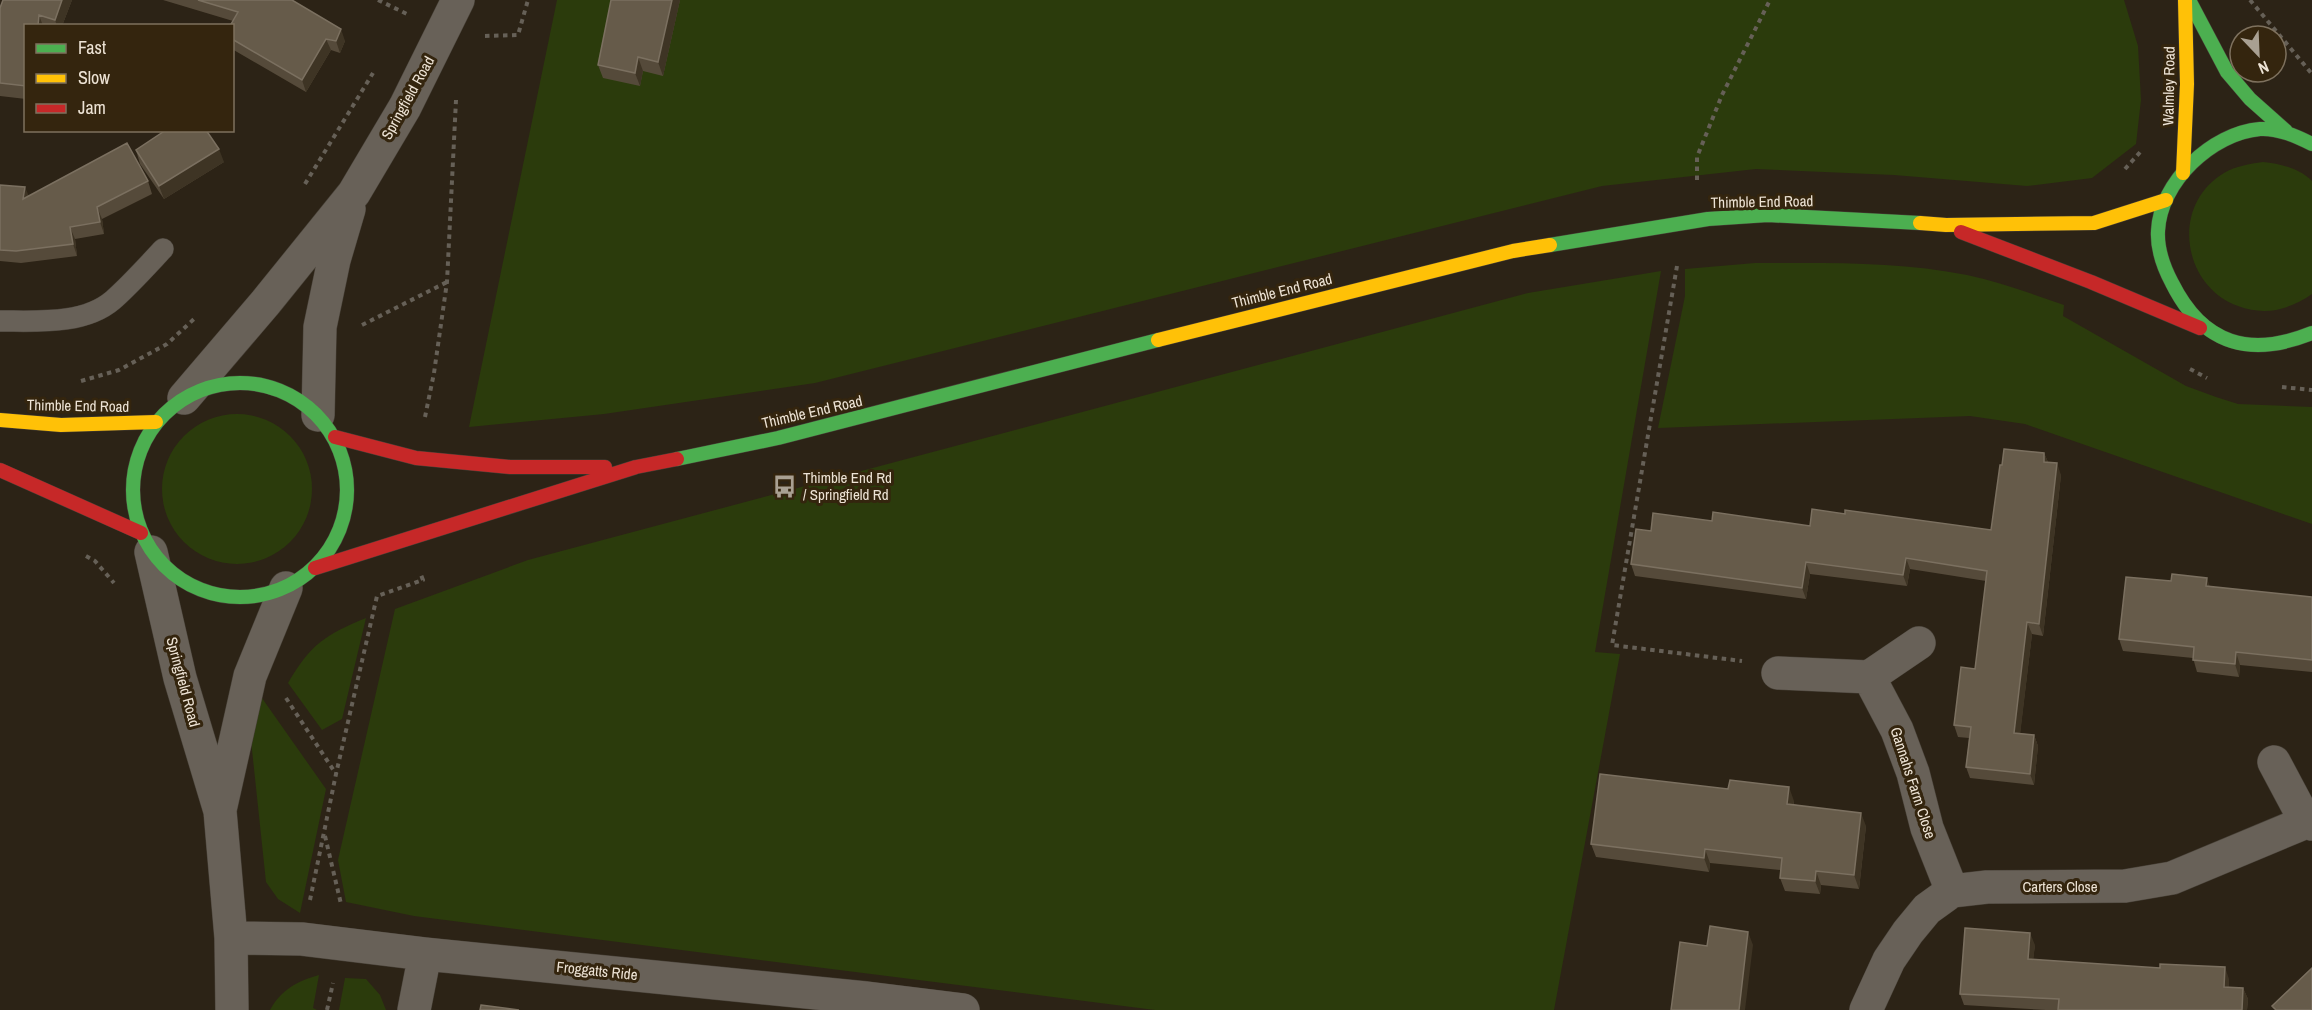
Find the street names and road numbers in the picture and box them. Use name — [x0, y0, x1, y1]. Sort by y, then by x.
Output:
street label: Walmley Road — [2157, 46, 2180, 126]
street label: Springfield Road — [376, 52, 439, 143]
street label: Thimble End Road — [1711, 190, 1813, 213]
street label: Thimble End Road — [1230, 268, 1334, 313]
street label: Thimble End Road — [760, 390, 864, 433]
street label: Thimble End Road — [27, 394, 129, 417]
street label: Springfield Road — [161, 635, 206, 729]
street label: Gannahs Farm Close — [1886, 724, 1941, 842]
street label: Carters Close — [2022, 876, 2098, 897]
street label: Froggatts Ride — [555, 956, 639, 985]

